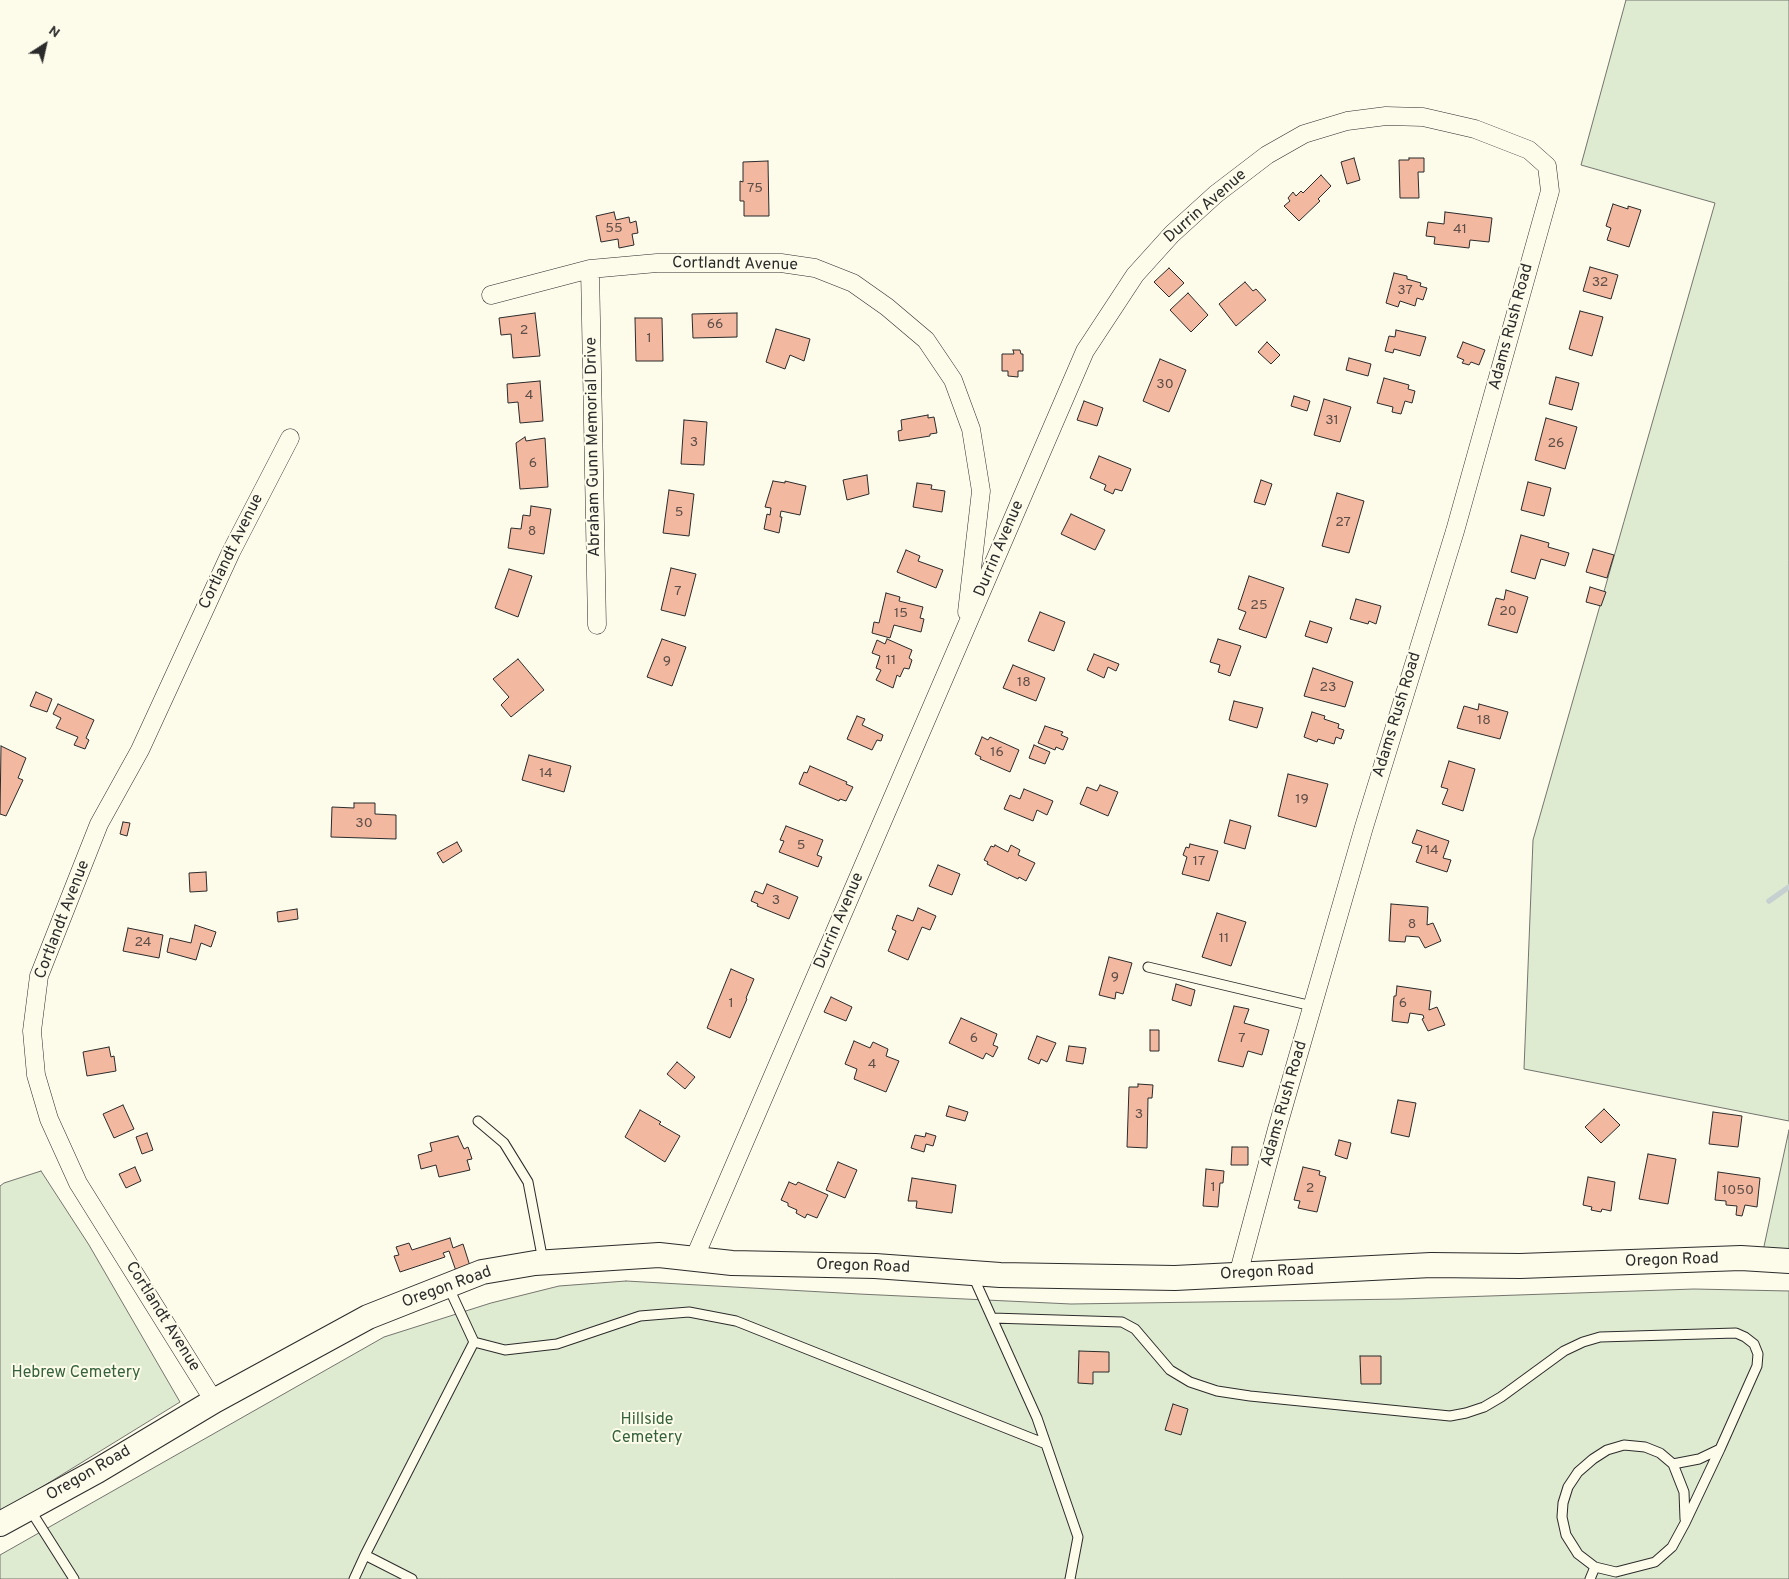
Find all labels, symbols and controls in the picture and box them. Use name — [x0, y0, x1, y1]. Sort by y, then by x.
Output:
north arrow — [20, 20, 70, 70]
text: N — [45, 22, 63, 42]
street label: Durrin Avenue — [1161, 166, 1251, 248]
house number: 75 — [747, 181, 763, 197]
house number: 55 — [605, 221, 623, 237]
house number: 41 — [1453, 222, 1467, 238]
street label: Cortlandt Avenue — [672, 254, 798, 276]
street label: Adams Rush Road — [1486, 262, 1538, 392]
house number: 32 — [1592, 275, 1608, 291]
house number: 37 — [1397, 283, 1413, 299]
house number: 66 — [707, 317, 723, 333]
house number: 2 — [520, 323, 528, 339]
house number: 1 — [646, 331, 652, 347]
street label: Abraham Gunn Memorial Drive — [582, 337, 606, 557]
house number: 30 — [1156, 377, 1174, 393]
house number: 4 — [525, 388, 533, 404]
house number: 31 — [1325, 413, 1339, 429]
house number: 3 — [690, 435, 698, 451]
house number: 26 — [1548, 436, 1564, 452]
house number: 6 — [529, 456, 537, 472]
street label: Cortlandt Avenue — [196, 491, 268, 613]
street label: Durrin Avenue — [971, 498, 1029, 600]
house number: 5 — [675, 505, 683, 521]
house number: 27 — [1335, 515, 1351, 531]
house number: 8 — [528, 524, 536, 540]
house number: 7 — [674, 584, 682, 600]
house number: 25 — [1250, 598, 1268, 614]
house number: 20 — [1499, 604, 1517, 620]
house number: 15 — [894, 606, 908, 622]
street label: Adams Rush Road — [1370, 650, 1426, 780]
house number: 11 — [886, 653, 896, 669]
house number: 9 — [663, 654, 671, 670]
house number: 18 — [1017, 675, 1031, 691]
house number: 23 — [1320, 680, 1336, 696]
house number: 18 — [1477, 713, 1491, 729]
house number: 16 — [990, 745, 1004, 761]
house number: 14 — [539, 766, 553, 782]
house number: 19 — [1295, 792, 1309, 808]
house number: 30 — [355, 816, 373, 832]
house number: 5 — [797, 838, 805, 854]
house number: 14 — [1425, 843, 1439, 859]
house number: 17 — [1193, 854, 1205, 870]
street label: Cortlandt Avenue — [31, 858, 95, 982]
street label: Durrin Avenue — [811, 870, 869, 972]
house number: 3 — [772, 893, 780, 909]
house number: 8 — [1408, 917, 1416, 933]
house number: 11 — [1219, 931, 1229, 947]
house number: 24 — [134, 935, 152, 951]
house number: 9 — [1111, 970, 1119, 986]
house number: 1 — [728, 996, 734, 1012]
house number: 6 — [1399, 996, 1407, 1012]
house number: 6 — [970, 1031, 978, 1047]
house number: 7 — [1238, 1031, 1246, 1047]
street label: Adams Rush Road — [1258, 1039, 1312, 1169]
house number: 4 — [868, 1057, 876, 1073]
house number: 3 — [1135, 1107, 1143, 1123]
house number: 1 — [1210, 1180, 1216, 1196]
house number: 2 — [1306, 1181, 1314, 1197]
house number: 1050 — [1722, 1183, 1754, 1199]
street label: Oregon Road — [1625, 1250, 1719, 1272]
street label: Oregon Road — [816, 1256, 910, 1278]
street label: Cortlandt Avenue — [121, 1259, 203, 1375]
street label: Oregon Road — [1220, 1261, 1314, 1285]
street label: Oregon Road — [400, 1263, 494, 1313]
park label: Hebrew Cemetery — [11, 1364, 141, 1384]
park label: Hillside Cemetery — [612, 1411, 682, 1449]
street label: Oregon Road — [43, 1442, 135, 1506]

